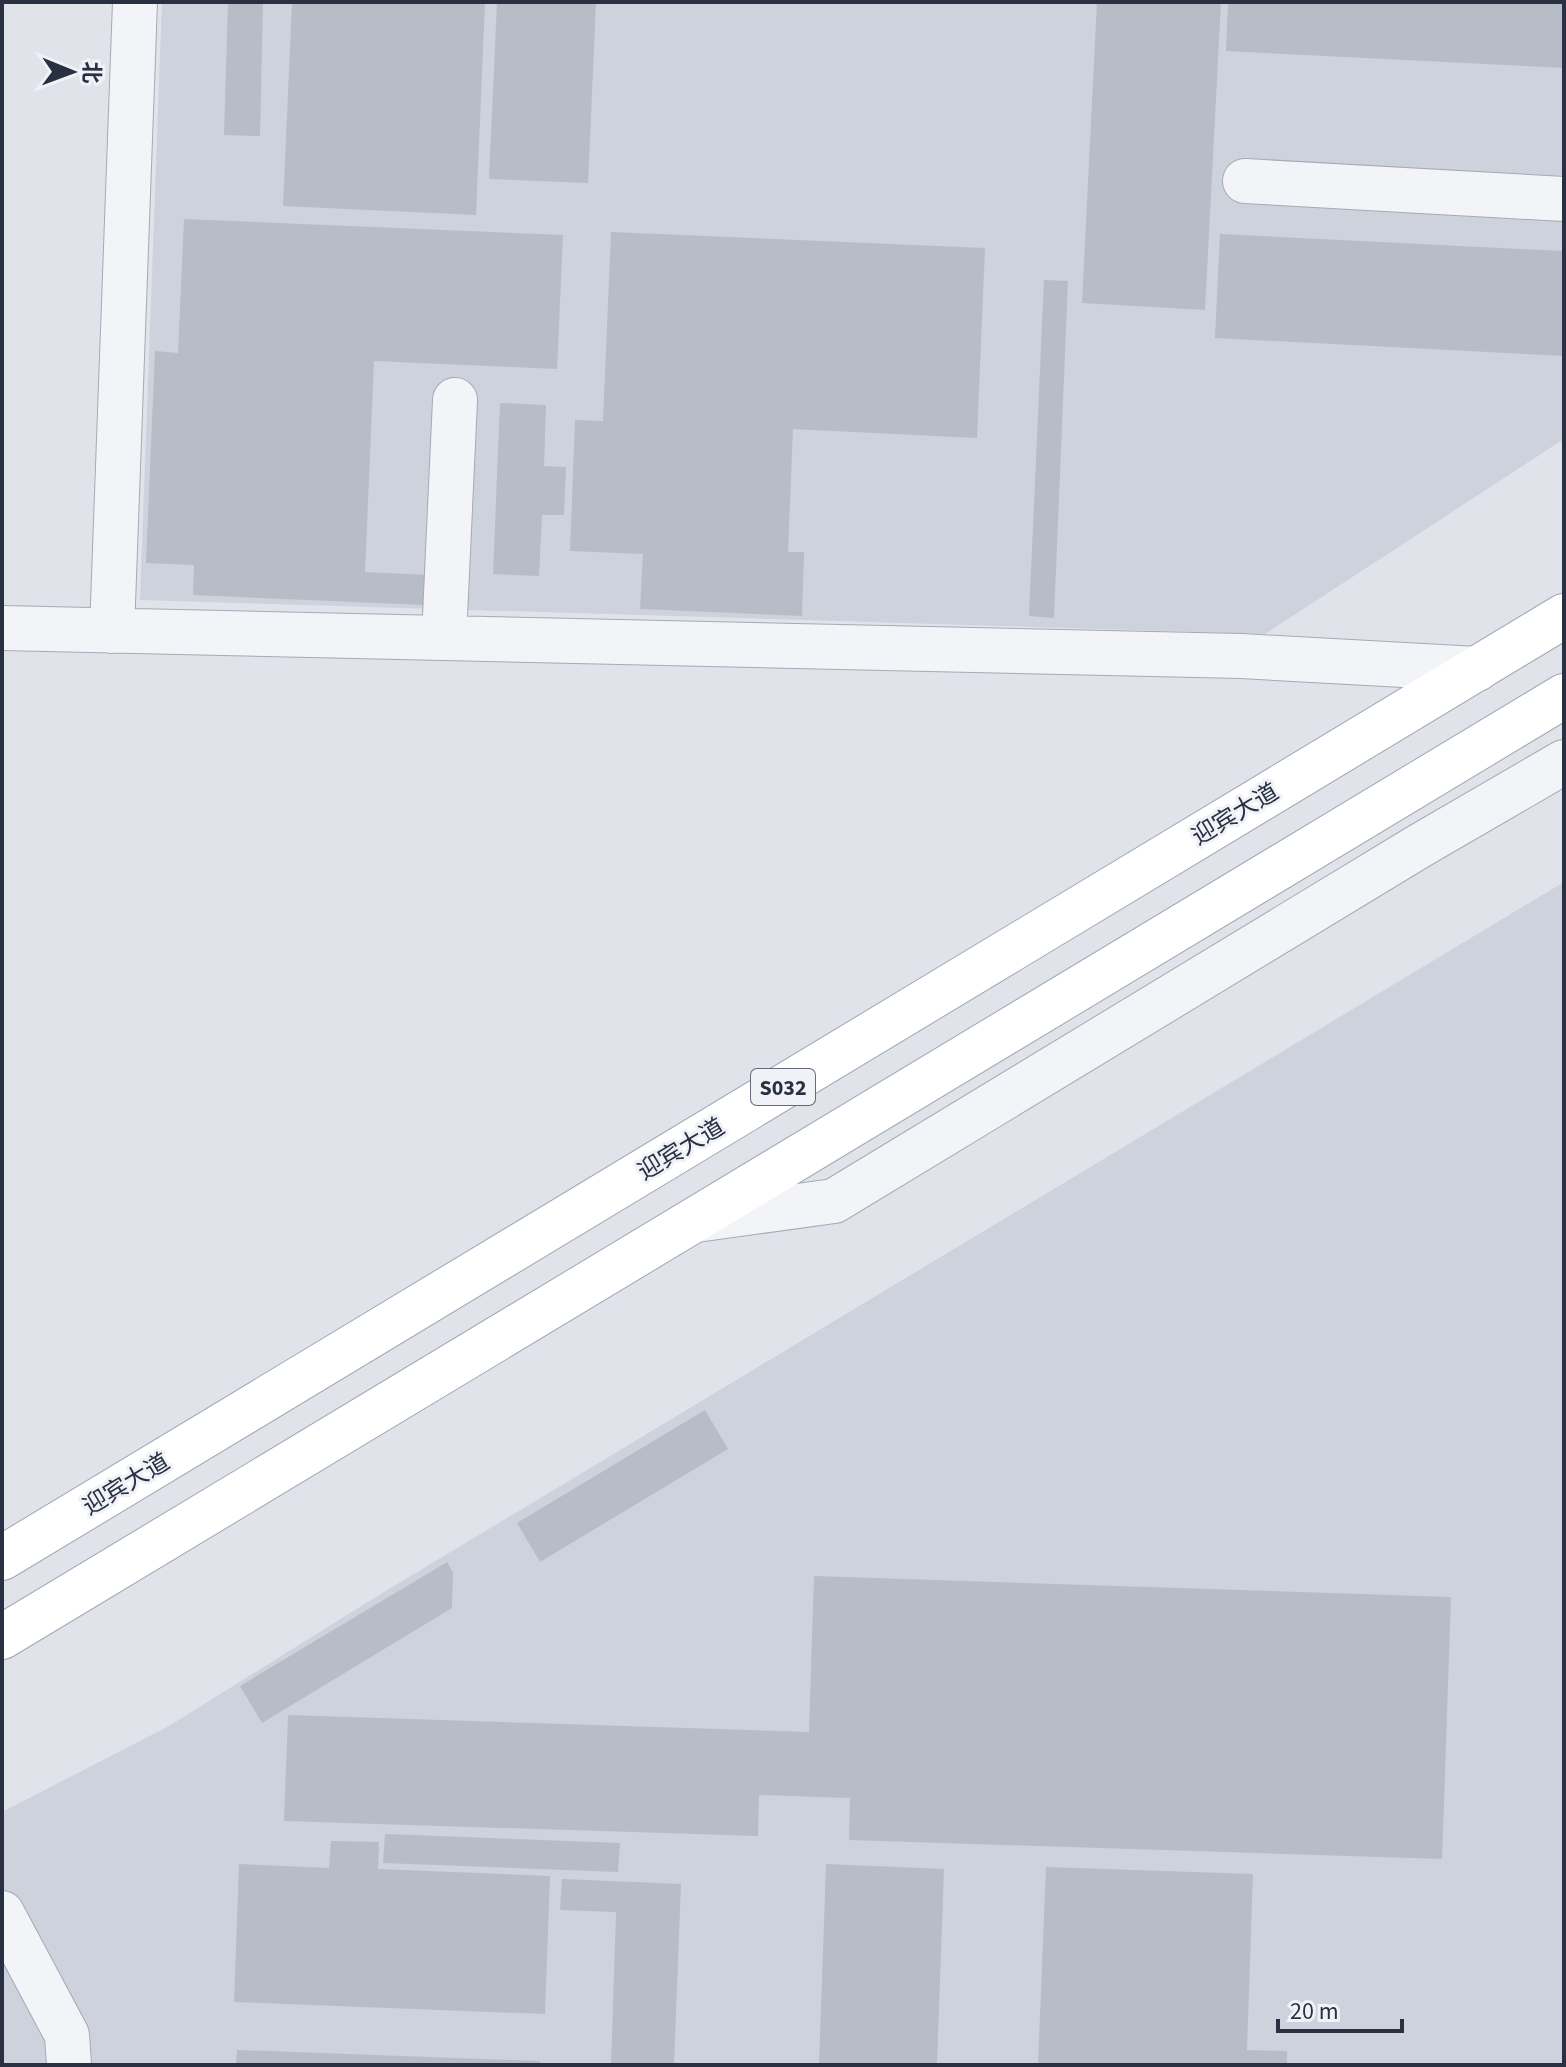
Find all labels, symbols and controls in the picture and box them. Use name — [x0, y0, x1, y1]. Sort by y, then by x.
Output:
north arrow — [32, 32, 112, 112]
text: 北 — [75, 61, 107, 84]
street label: 迎宾大道 — [1185, 775, 1285, 854]
road number: S032 — [751, 1069, 815, 1105]
street label: 迎宾大道 — [631, 1110, 731, 1189]
street label: 迎宾大道 — [76, 1445, 176, 1524]
scale bar — [1278, 1983, 1402, 2033]
text: 20 m — [1290, 1994, 1339, 2029]

